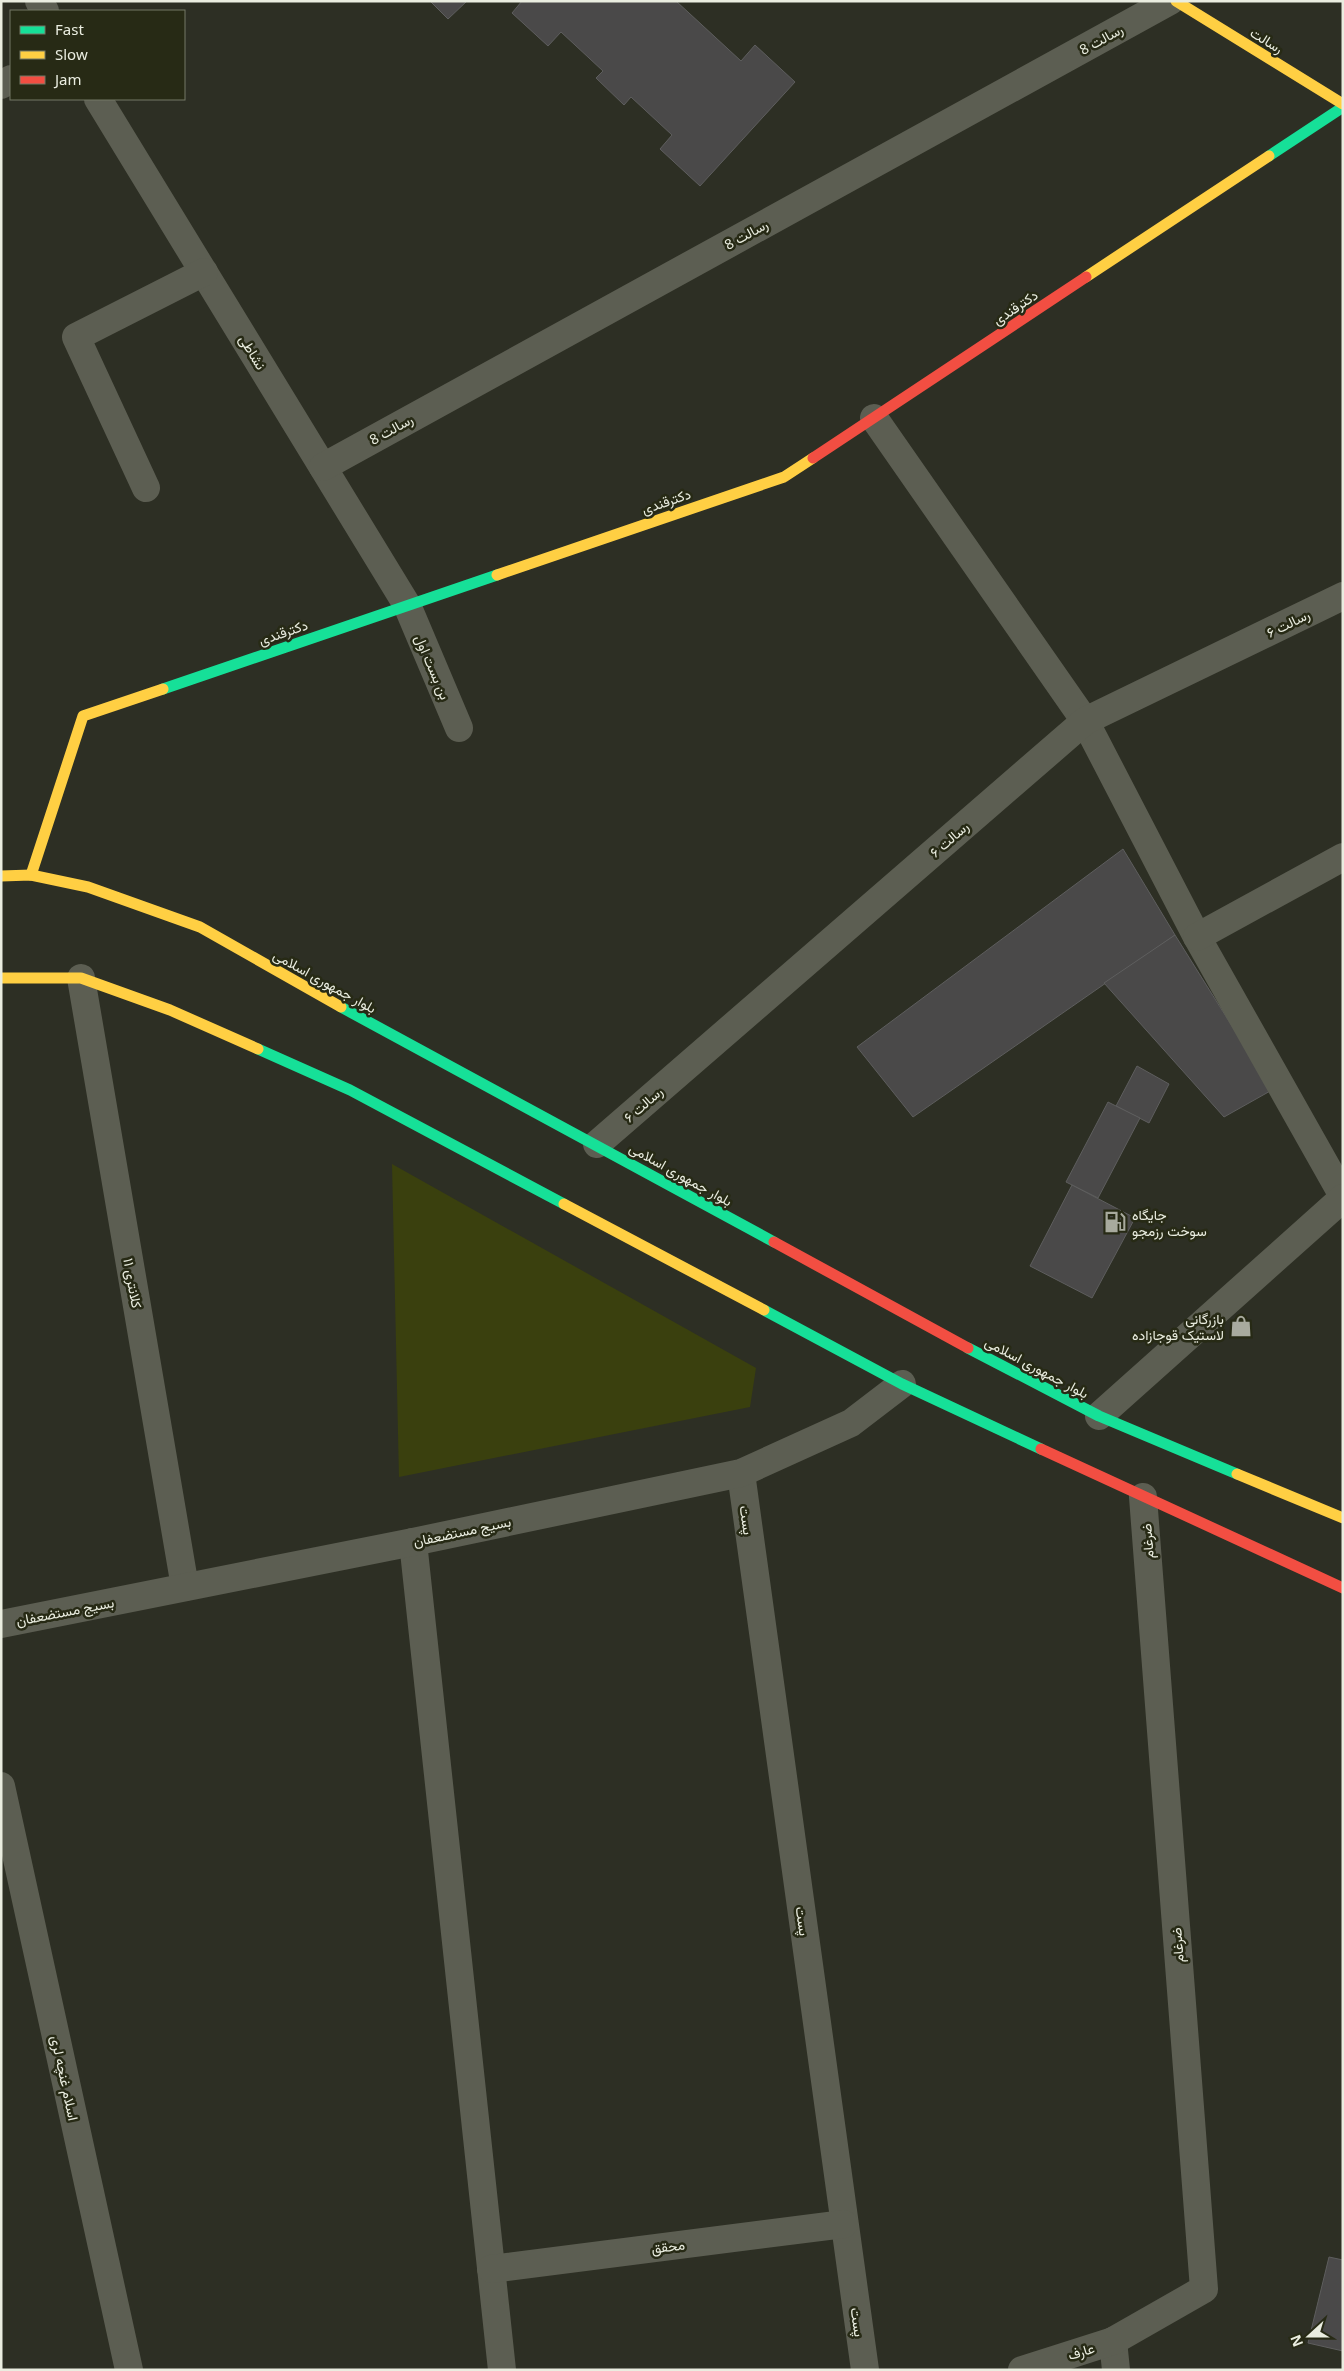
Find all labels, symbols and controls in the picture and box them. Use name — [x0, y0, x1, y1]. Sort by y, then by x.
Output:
legend — [10, 10, 185, 100]
text: Fast — [55, 19, 84, 39]
street label: رسالت 8 — [1076, 19, 1126, 59]
street label: رسالت — [1247, 23, 1287, 58]
text: Slow — [55, 44, 88, 64]
text: Jam — [53, 69, 82, 89]
street label: رسالت 8 — [721, 214, 771, 254]
street label: دکترقندی — [989, 285, 1042, 329]
street label: نشاطی — [235, 331, 271, 373]
street label: رسالت 8 — [366, 409, 416, 449]
street label: دکترقندی — [639, 484, 693, 518]
street label: رسالت ۶ — [1263, 604, 1313, 642]
street label: دکترقندی — [256, 615, 310, 649]
street label: بن بست اول — [410, 632, 455, 703]
street label: رسالت ۶ — [925, 817, 973, 861]
street label: بلوار جمهوری اسلامی — [270, 945, 380, 1017]
street label: رسالت ۶ — [619, 1082, 667, 1126]
street label: بلوار جمهوری اسلامی — [626, 1138, 736, 1210]
place label: جایگاه سوخت رزمجو — [1132, 1205, 1207, 1240]
fuel station icon: جایگاه سوخت رزمجو — [1102, 1209, 1128, 1235]
street label: کلانتری ۱۱ — [119, 1256, 147, 1310]
place label: بازرگانی لاستیک قوجازاده — [1132, 1309, 1224, 1344]
shop icon: بازرگانی لاستیک قوجازاده — [1228, 1313, 1254, 1339]
street label: بلوار جمهوری اسلامی — [982, 1332, 1092, 1402]
street label: پست — [735, 1504, 758, 1536]
street label: بسیج مستضعفان — [411, 1511, 513, 1553]
street label: ضرغام — [1136, 1522, 1158, 1559]
street label: بسیج مستضعفان — [14, 1592, 116, 1632]
street label: پست — [791, 1905, 814, 1937]
street label: ضرغام — [1166, 1926, 1188, 1963]
street label: اسلام غنچه لری — [46, 2034, 83, 2122]
street label: محقق — [650, 2235, 686, 2257]
street label: پست — [846, 2306, 869, 2338]
north arrow — [1284, 2311, 1334, 2361]
text: N — [1285, 2332, 1307, 2350]
street label: عارف — [1065, 2338, 1097, 2364]

